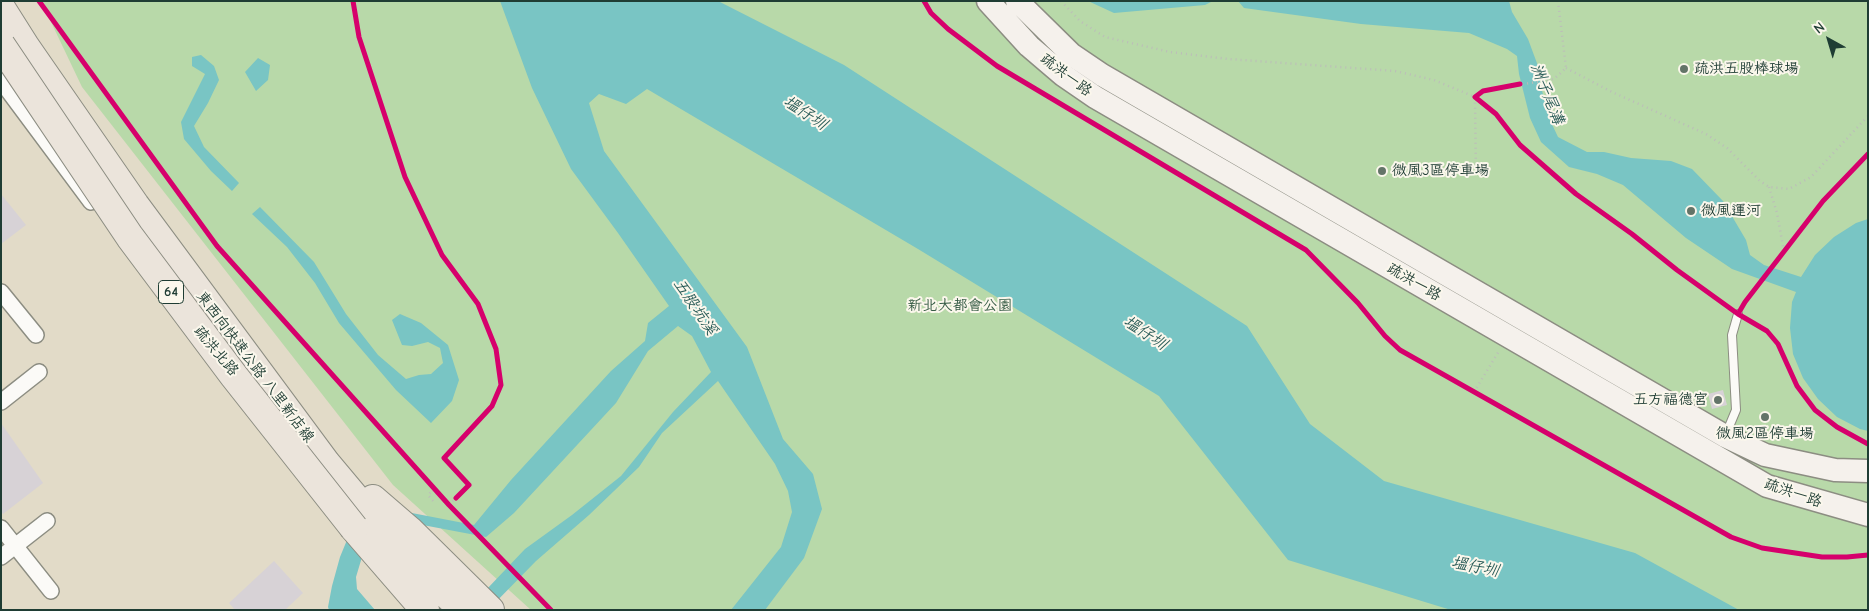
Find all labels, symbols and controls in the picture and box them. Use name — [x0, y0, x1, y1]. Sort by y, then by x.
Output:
north arrow — [1804, 15, 1854, 65]
text: N — [1810, 18, 1828, 37]
street label: 疏洪一路 — [1037, 50, 1095, 100]
place label: 疏洪五股棒球場 — [1694, 60, 1799, 78]
water label: 洲子尾溝 — [1526, 61, 1568, 127]
marker: 疏洪五股棒球場 — [1678, 63, 1690, 75]
water label: 塭仔圳 — [780, 92, 830, 134]
place label: 微風3區停車場 — [1392, 162, 1490, 180]
marker: 微風3區停車場 — [1376, 165, 1388, 177]
place label: 微風運河 — [1701, 202, 1761, 220]
marker: 微風運河 — [1685, 205, 1697, 217]
street label: 疏洪一路 — [1384, 259, 1444, 305]
water label: 五股坑溪 — [669, 275, 721, 339]
road number: 64 — [158, 280, 184, 304]
street label: 東西向快速公路 八里新店線 — [192, 288, 318, 446]
park label: 新北大都會公園 — [908, 297, 1012, 315]
water label: 塭仔圳 — [1120, 312, 1170, 354]
street label: 疏洪北路 — [190, 322, 242, 380]
place label: 五方福德宮 — [1633, 391, 1708, 409]
marker: 五方福德宮 — [1712, 394, 1724, 406]
marker: 微風2區停車場 — [1759, 411, 1771, 423]
place label: 微風2區停車場 — [1716, 425, 1814, 443]
street label: 疏洪一路 — [1762, 475, 1824, 511]
water label: 塭仔圳 — [1450, 553, 1500, 581]

